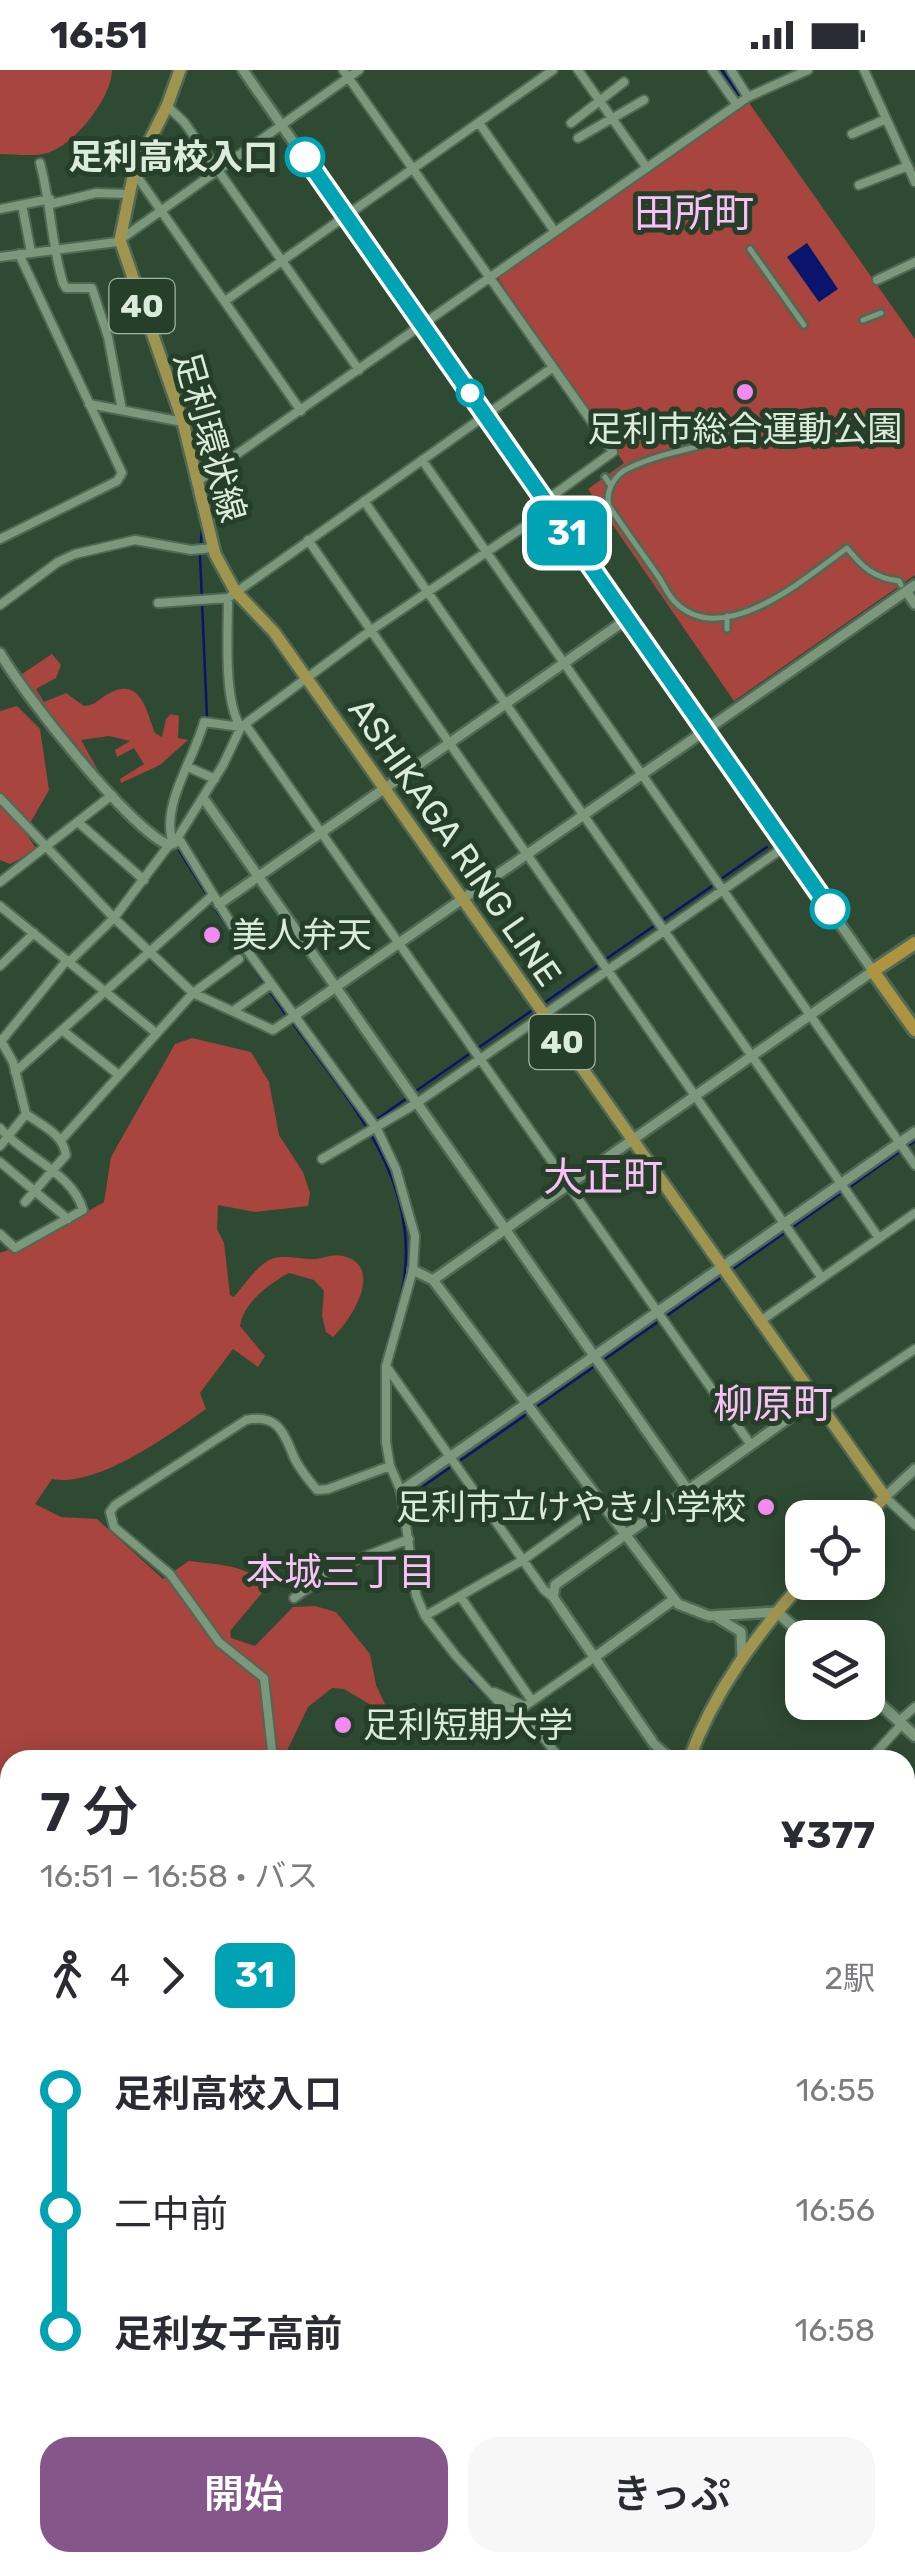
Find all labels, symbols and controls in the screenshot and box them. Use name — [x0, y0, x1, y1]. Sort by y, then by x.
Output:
text: 16:51 — [50, 12, 148, 58]
place label: 足利高校入口 — [68, 136, 278, 178]
marker: 足利高校入口 — [286, 138, 324, 176]
district label: 田所町 — [634, 190, 754, 237]
road number: 40 — [110, 279, 174, 333]
street label: 足利環状線 — [166, 347, 254, 527]
unlabelled marker — [457, 380, 483, 406]
marker: 足利市総合運動公園 — [734, 381, 756, 403]
place label: 足利市総合運動公園 — [587, 408, 903, 450]
line badge: 31 — [522, 500, 612, 566]
text: 31 — [547, 512, 587, 554]
street label: ASHIKAGA RING LINE — [340, 690, 570, 994]
unlabelled marker — [811, 890, 849, 928]
place label: 美人弁天 — [232, 914, 372, 956]
marker: 美人弁天 — [201, 924, 223, 946]
road number: 40 — [530, 1015, 594, 1069]
district label: 大正町 — [543, 1154, 663, 1201]
district label: 柳原町 — [713, 1381, 833, 1428]
place label: 足利市立けやき小学校 — [396, 1486, 746, 1528]
marker: 足利市立けやき小学校 — [755, 1496, 777, 1518]
map controls — [785, 1500, 885, 1720]
button: locate — [785, 1500, 885, 1600]
district label: 本城三丁目 — [246, 1549, 436, 1595]
button: layers — [785, 1620, 885, 1720]
place label: 足利短期大学 — [363, 1704, 573, 1746]
marker: 足利短期大学 — [332, 1714, 354, 1736]
text: 7 分 — [40, 1780, 138, 1845]
text: ¥377 — [780, 1812, 875, 1858]
text: 16:51 – 16:58 · バス — [40, 1857, 318, 1895]
icon: walk — [40, 1948, 95, 2003]
icon: forward — [145, 1948, 200, 2003]
text: 31 — [235, 1954, 275, 1996]
text: 4 — [110, 1956, 130, 1994]
text: 2駅 — [824, 1959, 875, 1997]
text: 足利高校入口 — [114, 2071, 342, 2117]
text: 16:55 — [796, 2071, 875, 2109]
text: 二中前 — [114, 2191, 228, 2237]
text: 16:56 — [796, 2191, 875, 2229]
text: 足利女子高前 — [114, 2311, 342, 2357]
text: 16:58 — [794, 2311, 875, 2349]
button: 開始 — [40, 2437, 448, 2552]
button: きっぷ — [468, 2437, 875, 2552]

